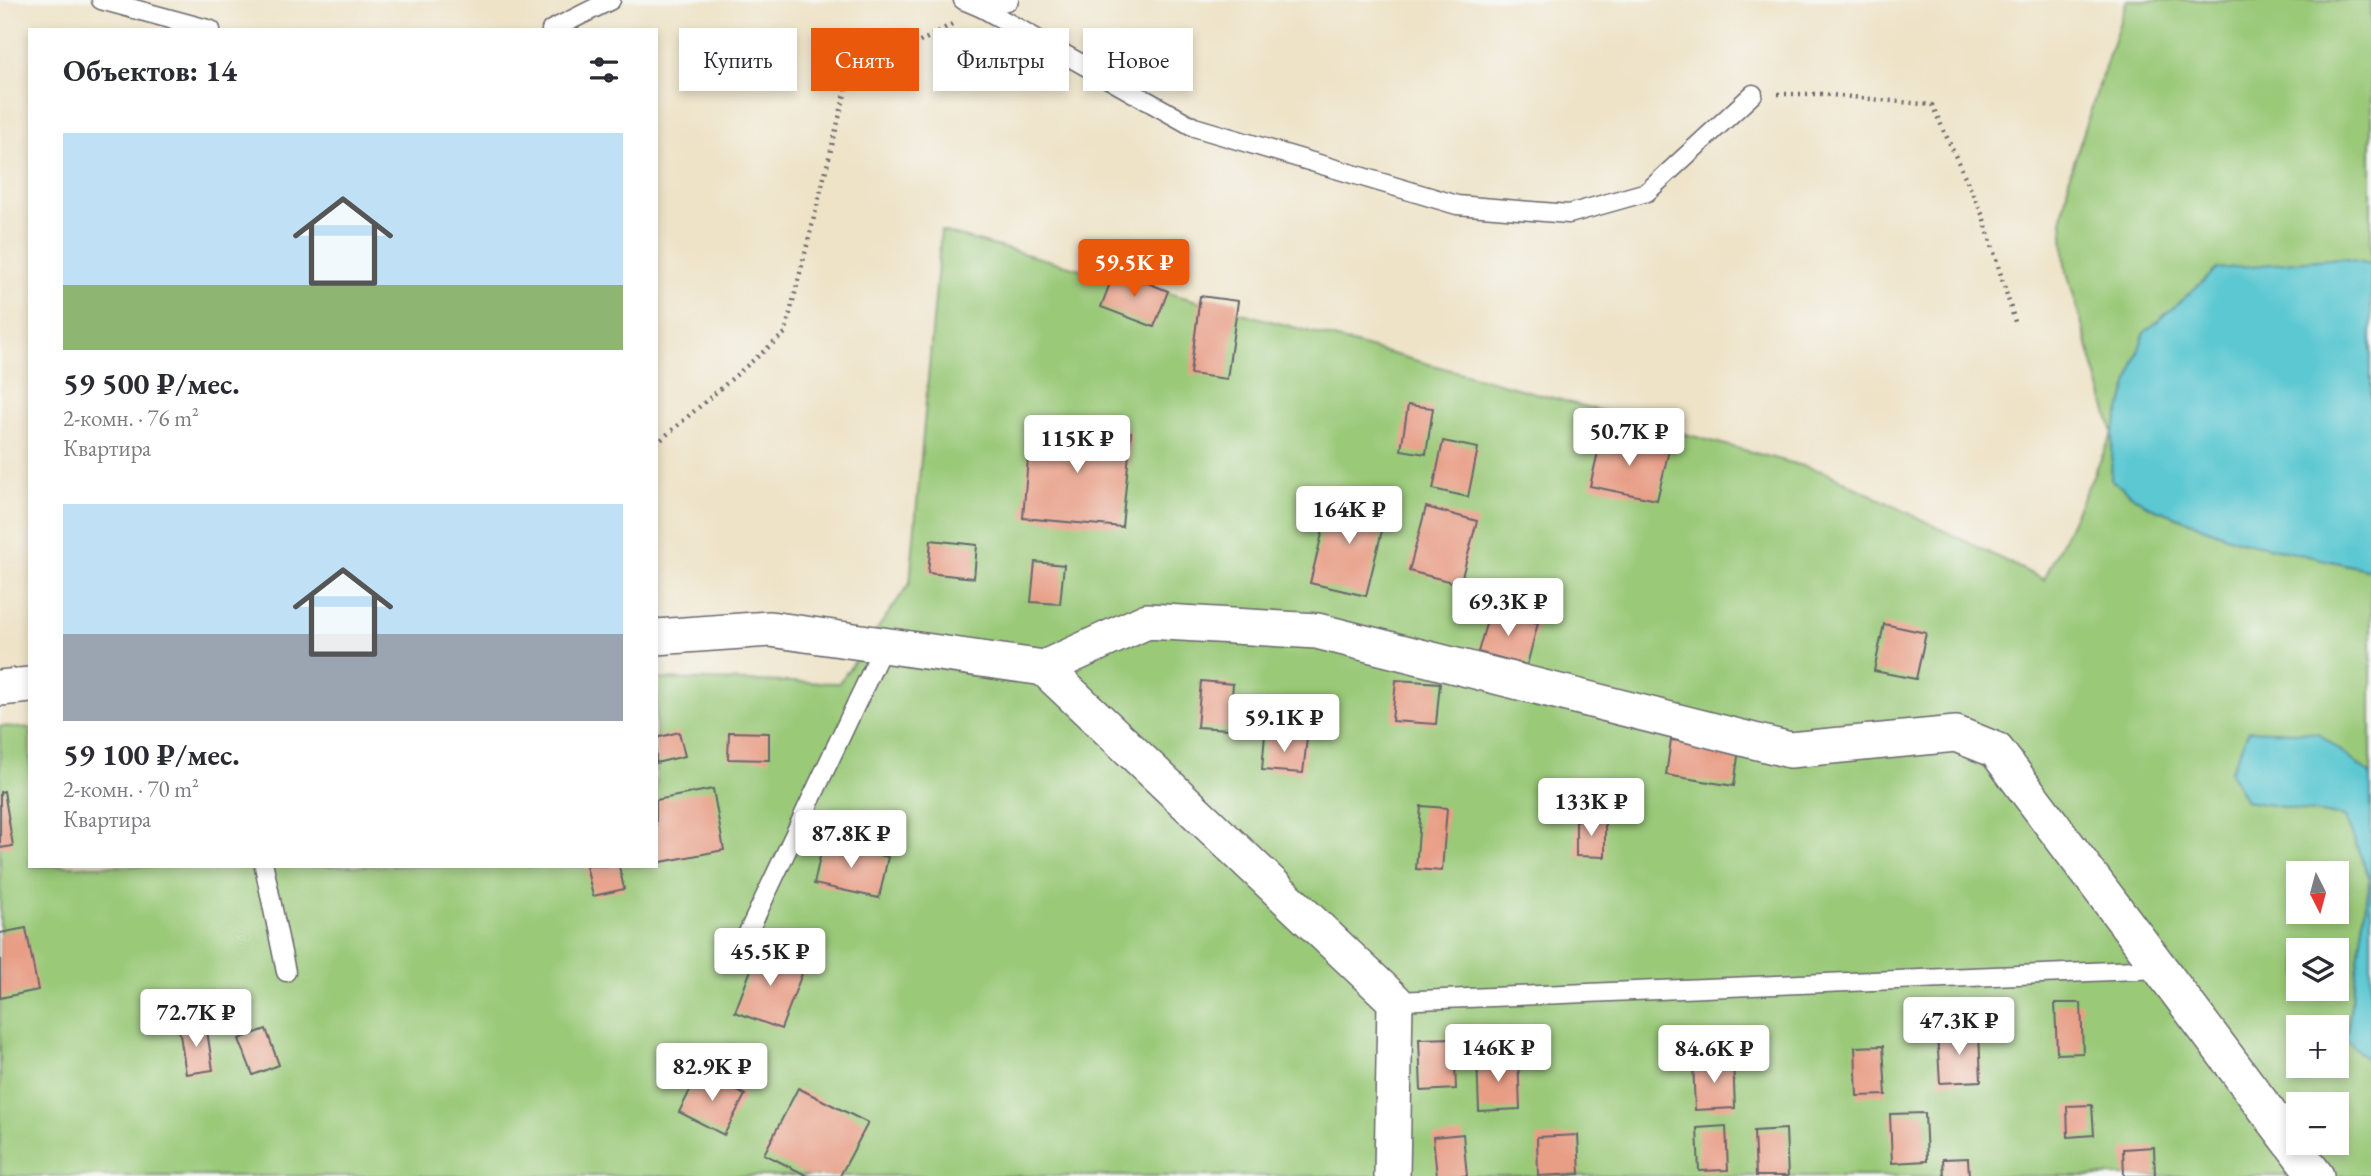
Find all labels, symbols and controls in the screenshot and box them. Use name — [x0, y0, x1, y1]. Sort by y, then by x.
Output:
chip: Купить — [679, 28, 797, 91]
chip: Снять — [811, 28, 919, 91]
chip: Фильтры — [933, 28, 1069, 91]
chip: Новое — [1083, 28, 1193, 91]
text: Объектов: 14 — [63, 51, 237, 90]
icon: filters — [585, 51, 623, 89]
icon: home — [280, 178, 406, 304]
pin: 59.5K ₽ — [1069, 240, 1199, 299]
text: 59.5K ₽ — [1094, 247, 1174, 277]
text: 59 500 ₽/мес. — [63, 364, 240, 403]
text: 2-комн. · 76 m² — [63, 403, 199, 433]
pin: 50.7K ₽ — [1564, 408, 1694, 468]
pin: 115K ₽ — [1020, 416, 1134, 475]
text: 50.7K ₽ — [1589, 416, 1669, 446]
text: 115K ₽ — [1040, 423, 1114, 453]
text: Квартира — [63, 433, 151, 463]
pin: 164K ₽ — [1292, 486, 1406, 546]
text: 164K ₽ — [1312, 494, 1386, 524]
icon: home — [280, 549, 406, 675]
pin: 69.3K ₽ — [1443, 578, 1573, 638]
text: 69.3K ₽ — [1468, 586, 1548, 616]
pin: 59.1K ₽ — [1219, 694, 1349, 754]
text: 59.1K ₽ — [1244, 702, 1324, 732]
text: 59 100 ₽/мес. — [63, 735, 240, 774]
text: 2-комн. · 70 m² — [63, 774, 199, 804]
pin: 133K ₽ — [1534, 778, 1648, 838]
text: 133K ₽ — [1554, 786, 1628, 816]
text: Квартира — [63, 804, 151, 834]
pin: 87.8K ₽ — [786, 810, 916, 870]
text: 87.8K ₽ — [811, 818, 891, 848]
north arrow — [2286, 861, 2348, 924]
map controls — [2286, 861, 2349, 1155]
pin: 45.5K ₽ — [705, 928, 835, 988]
text: 45.5K ₽ — [730, 936, 810, 966]
button: layers — [2286, 938, 2349, 1001]
pin: 72.7K ₽ — [131, 990, 261, 1049]
text: 72.7K ₽ — [156, 997, 236, 1027]
pin: 47.3K ₽ — [1894, 998, 2024, 1057]
text: 47.3K ₽ — [1919, 1005, 1999, 1035]
button: + — [2286, 1015, 2349, 1078]
pin: 146K ₽ — [1441, 1024, 1555, 1084]
pin: 84.6K ₽ — [1649, 1026, 1779, 1085]
text: 146K ₽ — [1461, 1032, 1535, 1062]
text: 84.6K ₽ — [1674, 1033, 1754, 1063]
pin: 82.9K ₽ — [647, 1044, 777, 1103]
text: 82.9K ₽ — [672, 1051, 752, 1081]
button: − — [2286, 1092, 2349, 1155]

